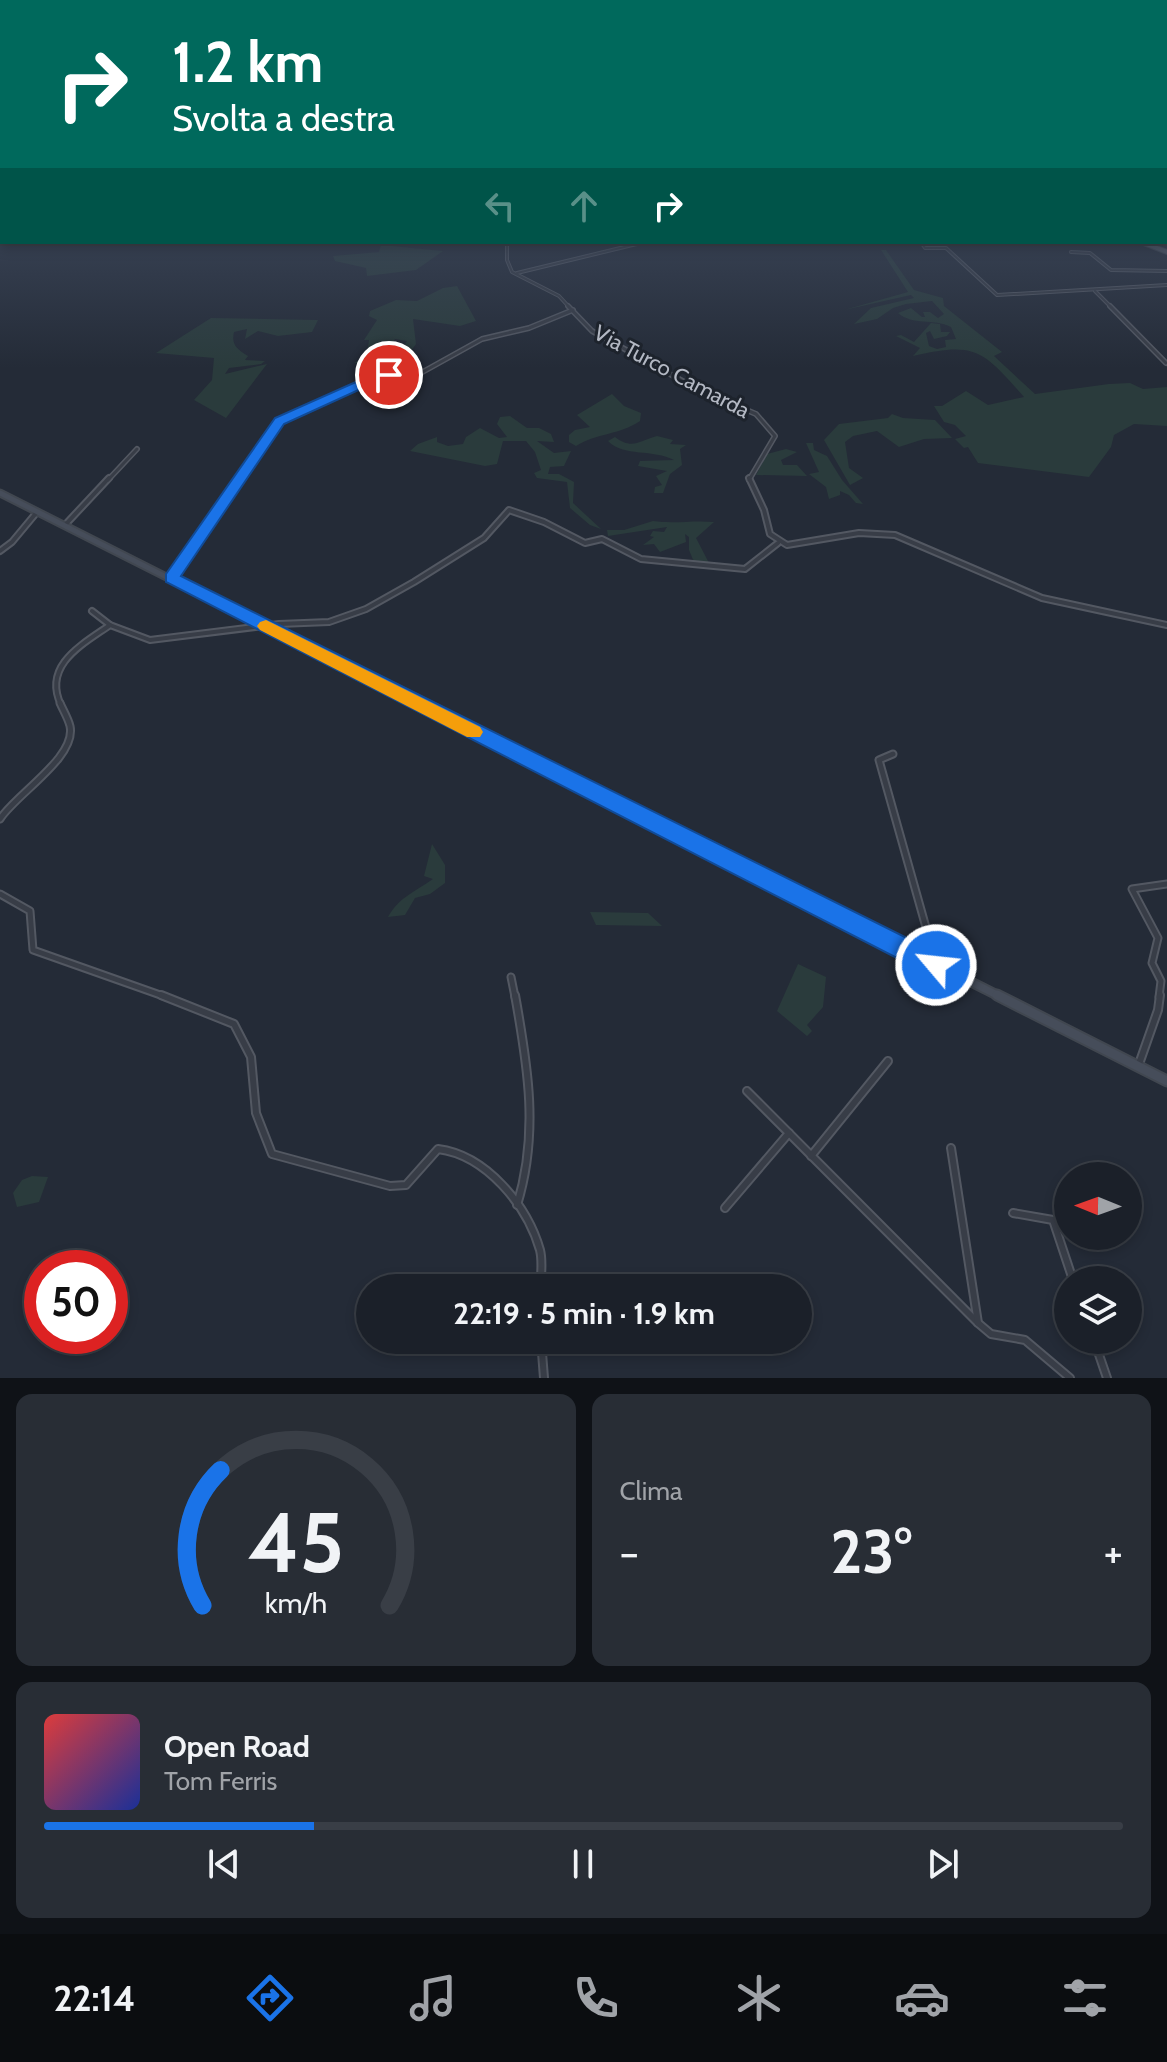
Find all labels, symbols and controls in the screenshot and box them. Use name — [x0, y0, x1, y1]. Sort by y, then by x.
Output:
text: 1.2 km — [172, 28, 323, 96]
icon: right — [40, 32, 144, 136]
text: Svolta a destra — [172, 96, 395, 140]
icon: left — [478, 184, 522, 228]
icon: ahead — [562, 184, 606, 228]
icon: right — [646, 184, 690, 228]
street label: Via Turco Camarda — [589, 319, 755, 424]
pin — [355, 341, 423, 409]
icon: arrive — [367, 353, 411, 397]
position arrow — [894, 923, 978, 1007]
north arrow — [1054, 1162, 1142, 1250]
map controls — [1054, 1162, 1142, 1354]
speed limit sign: 50 — [24, 1250, 128, 1354]
button: layers — [1054, 1266, 1142, 1354]
text: 22:19 · 5 min · 1.9 km — [453, 1295, 715, 1332]
text: Clima — [620, 1475, 682, 1507]
text: 45 — [248, 1492, 344, 1593]
text: 23° — [831, 1515, 912, 1588]
text: − — [620, 1526, 639, 1579]
text: + — [1104, 1526, 1123, 1579]
text: km/h — [264, 1585, 327, 1620]
text: Open Road — [164, 1728, 310, 1765]
text: Tom Ferris — [164, 1765, 277, 1797]
icon: previous — [202, 1842, 246, 1886]
icon: pause — [561, 1842, 605, 1886]
icon: next — [921, 1842, 965, 1886]
icon: directions — [242, 1970, 298, 2026]
icon: music — [405, 1970, 461, 2026]
icon: phone — [568, 1970, 624, 2026]
icon: climate — [731, 1970, 787, 2026]
icon: car — [894, 1970, 950, 2026]
icon: filters — [1057, 1970, 1113, 2026]
text: 22:14 — [54, 1976, 135, 2020]

